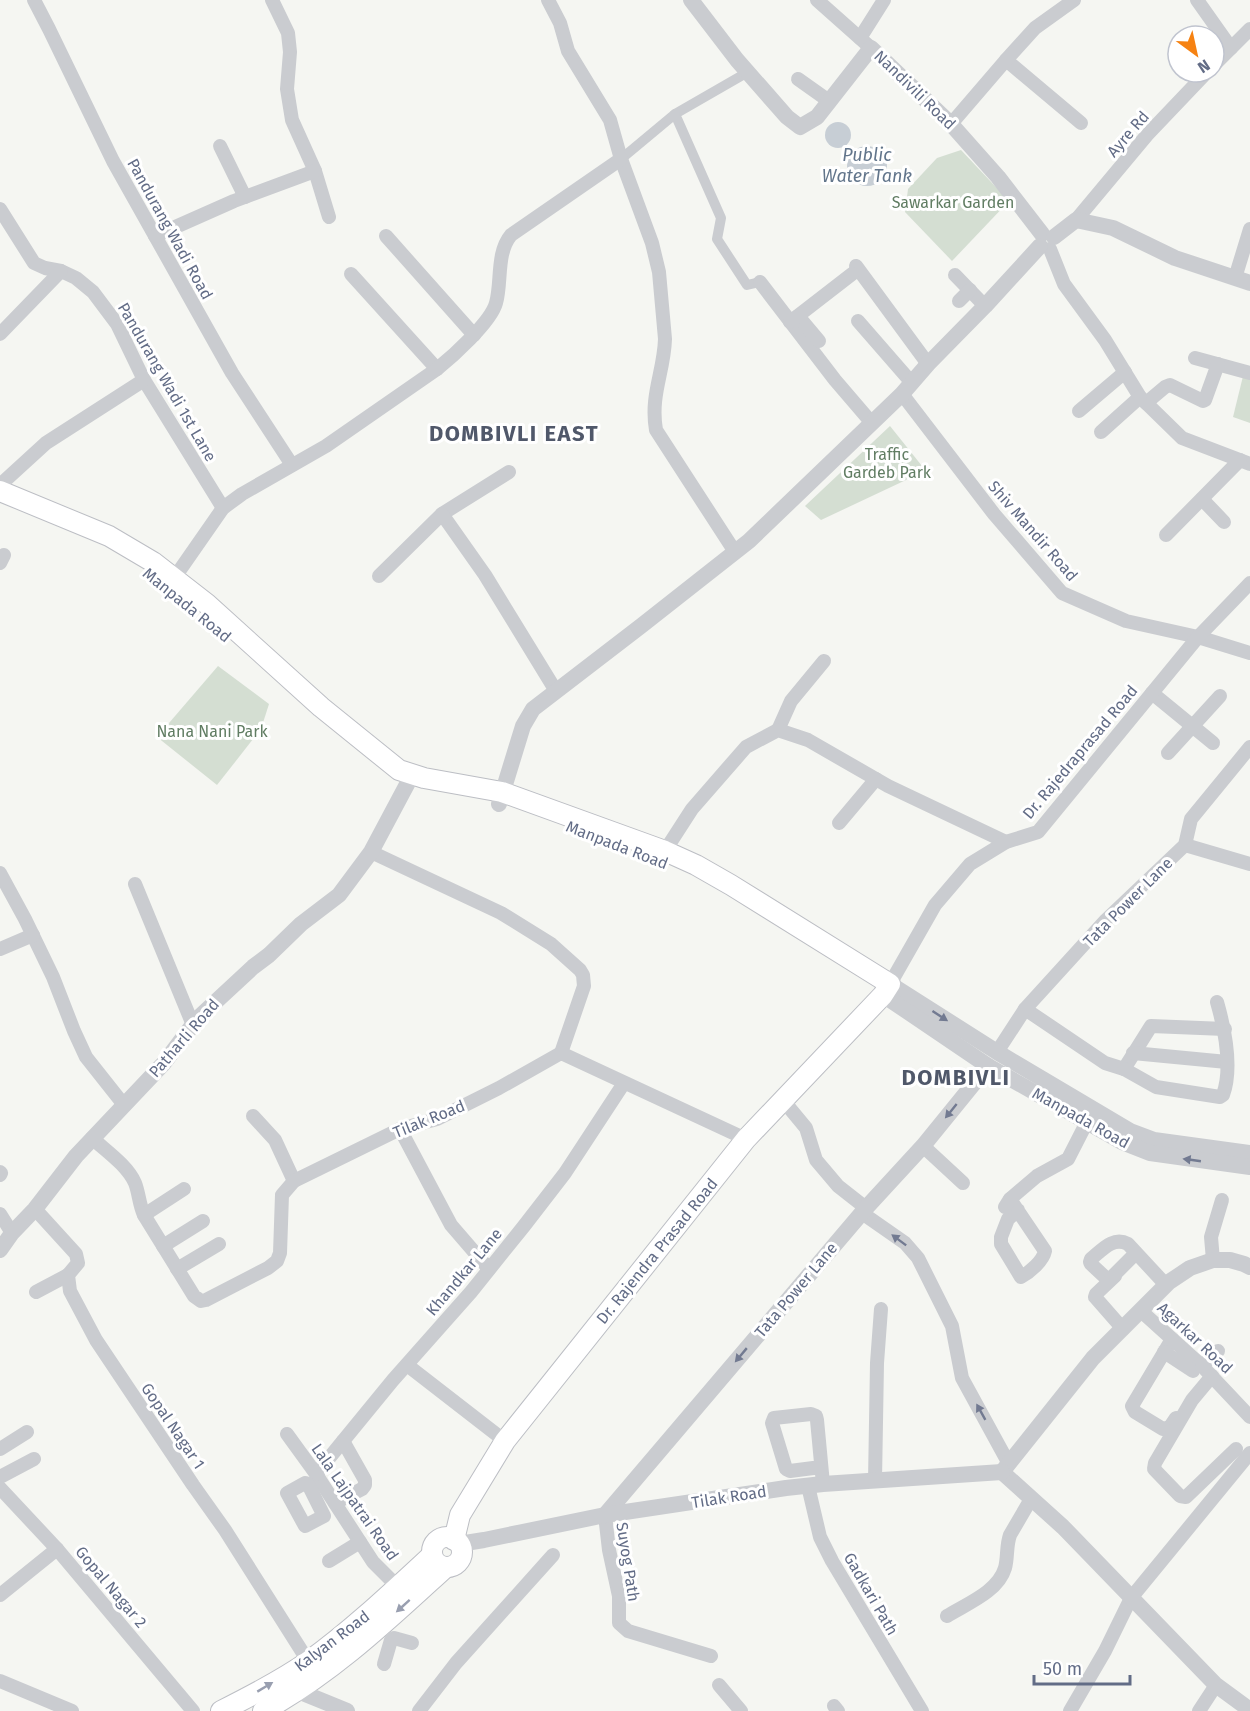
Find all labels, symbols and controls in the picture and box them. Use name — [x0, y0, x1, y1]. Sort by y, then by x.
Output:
north arrow — [1166, 24, 1226, 84]
street label: Nandivili Road — [870, 46, 960, 134]
text: N — [1194, 55, 1214, 77]
street label: Ayre Rd — [1103, 107, 1153, 161]
water label: Public Water Tank — [822, 144, 912, 187]
street label: Pandurang Wadi Road — [123, 155, 217, 303]
park label: Sawarkar Garden — [892, 193, 1014, 212]
street label: Pandurang Wadi 1st Lane — [114, 299, 220, 465]
district label: DOMBIVLI EAST — [429, 420, 599, 447]
park label: Traffic Gardeb Park — [843, 445, 932, 482]
street label: Shiv Mandir Road — [984, 477, 1082, 585]
street label: Manpada Road — [139, 564, 235, 646]
street label: Dr. Rajedraprasad Road — [1018, 681, 1142, 823]
park label: Nana Nani Park — [156, 722, 268, 741]
street label: Manpada Road — [563, 817, 671, 873]
street label: Tata Power Lane — [1080, 854, 1176, 950]
street label: Patharli Road — [145, 995, 223, 1081]
one-way arrow — [931, 1010, 948, 1021]
district label: DOMBIVLI — [902, 1064, 1010, 1091]
street label: Manpada Road — [1029, 1084, 1133, 1152]
street label: Tilak Road — [390, 1096, 468, 1142]
one-way arrow — [944, 1103, 957, 1119]
one-way arrow — [1182, 1155, 1201, 1164]
street label: Dr. Rajendra Prasad Road — [592, 1174, 722, 1328]
street label: Khandkar Lane — [422, 1224, 506, 1320]
one-way arrow — [891, 1234, 906, 1246]
street label: Tata Power Lane — [751, 1239, 841, 1341]
street label: Agarkar Road — [1153, 1298, 1237, 1378]
one-way arrow — [735, 1347, 748, 1363]
street label: Gopal Nagar 1 — [137, 1379, 209, 1473]
one-way arrow — [976, 1404, 986, 1421]
street label: Lala Lajpatrai Road — [307, 1440, 403, 1564]
street label: Tilak Road — [690, 1482, 768, 1512]
street label: Suyog Path — [612, 1521, 644, 1603]
street label: Gopal Nagar 2 — [71, 1542, 151, 1632]
street label: Gadkari Path — [840, 1549, 902, 1639]
one-way arrow — [396, 1599, 411, 1612]
street label: Kalyan Road — [291, 1607, 373, 1675]
scale bar — [1034, 1648, 1130, 1686]
text: 50 m — [1043, 1658, 1082, 1680]
one-way arrow — [257, 1682, 273, 1693]

